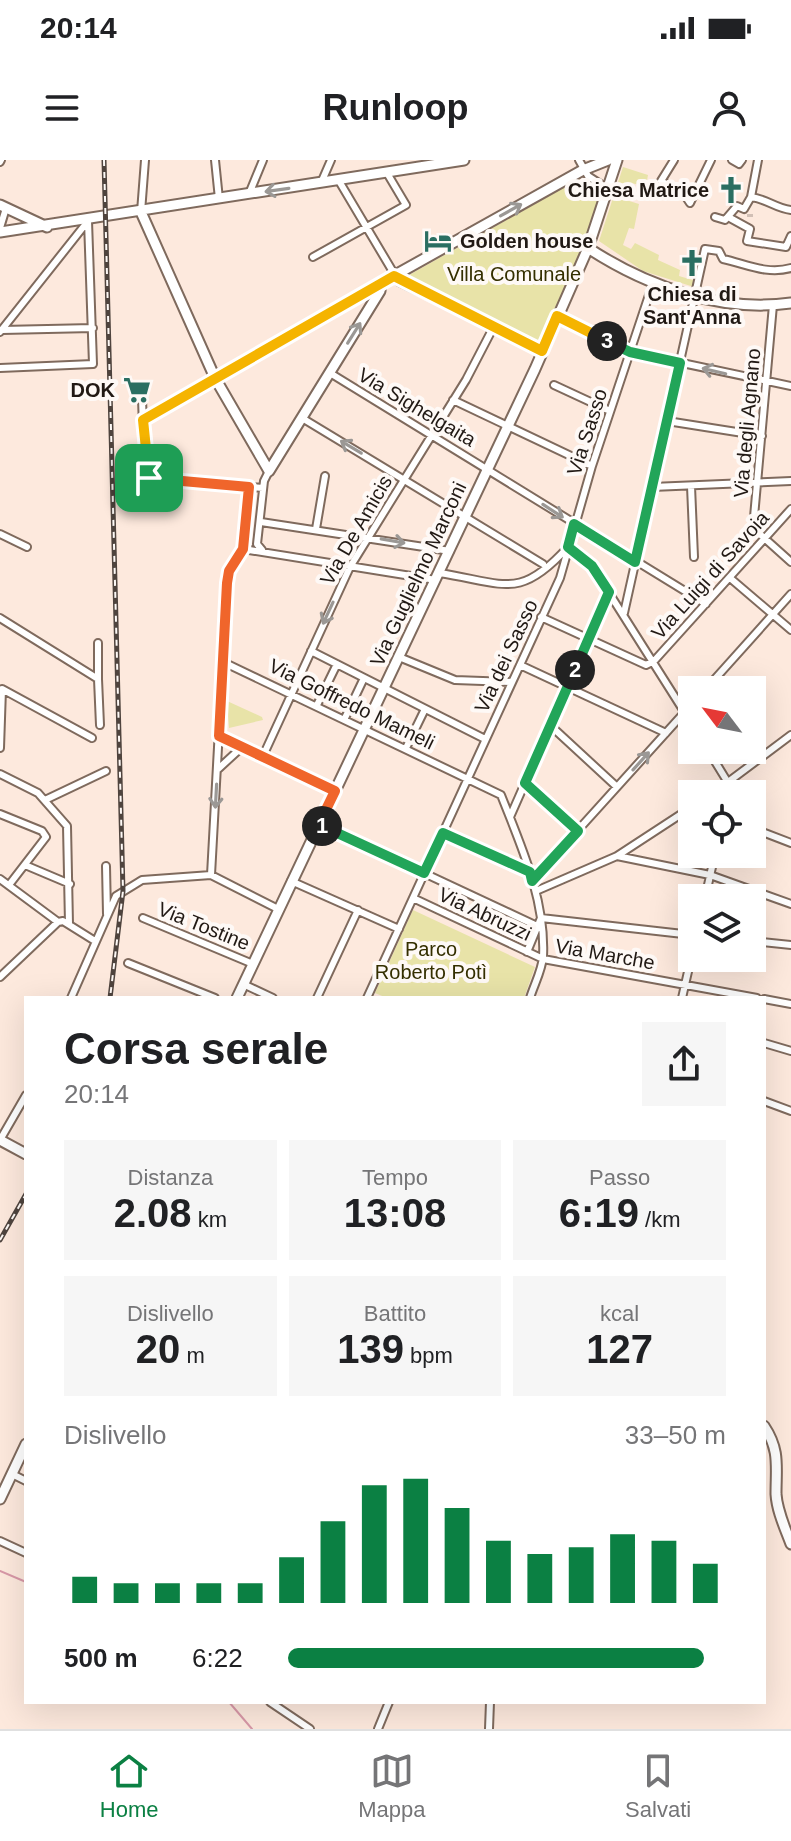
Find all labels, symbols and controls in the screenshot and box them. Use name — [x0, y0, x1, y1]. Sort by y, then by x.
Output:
text: 20:14 — [40, 11, 117, 44]
icon: menu — [40, 86, 84, 130]
icon: person — [707, 86, 751, 130]
text: Runloop — [323, 87, 468, 128]
church icon: Chiesa Matrice — [716, 175, 746, 205]
place label: Chiesa Matrice — [568, 179, 709, 201]
one-way arrow — [264, 183, 290, 198]
one-way arrow — [498, 202, 522, 217]
hotel icon: Golden house — [423, 226, 453, 256]
place label: Golden house — [460, 230, 593, 252]
church icon: Chiesa di Sant'Anna — [677, 248, 707, 278]
park label: Villa Comunale — [447, 263, 581, 285]
place label: Chiesa di Sant'Anna — [643, 283, 742, 328]
pin: 3 — [587, 321, 627, 361]
one-way arrow — [347, 322, 363, 345]
text: 3 — [601, 328, 613, 353]
street label: Via degli Agnano — [730, 347, 764, 499]
street label: Via Sighelgaita — [354, 363, 480, 451]
one-way arrow — [702, 363, 728, 378]
supermarket icon: DOK — [122, 375, 152, 405]
place label: DOK — [71, 379, 116, 401]
street label: Via Sasso — [563, 386, 611, 478]
one-way arrow — [340, 439, 363, 455]
pin — [115, 444, 183, 512]
icon: arrive — [127, 456, 171, 500]
street label: Via De Amicis — [316, 471, 396, 589]
street label: Via Guglielmo Marconi — [366, 478, 470, 670]
one-way arrow — [542, 502, 564, 519]
street label: Via Luigi di Savoia — [647, 506, 774, 643]
one-way arrow — [380, 534, 405, 549]
street label: Via dei Sasso — [470, 596, 542, 716]
one-way arrow — [320, 601, 335, 625]
pin: 2 — [555, 650, 595, 690]
street label: Via Goffredo Mameli — [266, 654, 438, 754]
text: 2 — [569, 657, 581, 682]
north arrow — [678, 676, 766, 764]
map controls — [678, 676, 766, 972]
one-way arrow — [632, 751, 650, 771]
button: locate — [678, 780, 766, 868]
one-way arrow — [208, 782, 223, 809]
pin: 1 — [302, 806, 342, 846]
text: 1 — [316, 813, 328, 838]
street label: Via Abruzzi — [435, 883, 535, 945]
button: layers — [678, 884, 766, 972]
street label: Via Tostine — [155, 898, 253, 954]
street label: Via Marche — [553, 934, 657, 974]
park label: Parco Roberto Potì — [375, 938, 487, 983]
button: share — [642, 1022, 726, 1106]
text: Corsa serale — [64, 1024, 328, 1073]
text: 20:14 — [64, 1079, 129, 1109]
text: Distanza — [128, 1165, 213, 1190]
text: Tempo — [362, 1165, 428, 1190]
text: Passo — [589, 1165, 650, 1190]
text: 2.08 — [114, 1191, 192, 1235]
text: 13:08 — [344, 1191, 446, 1235]
text: 6:19 — [559, 1191, 639, 1235]
text: km — [192, 1207, 227, 1232]
text: /km — [639, 1207, 680, 1232]
text: Dislivello — [127, 1301, 214, 1326]
text: Battito — [364, 1301, 426, 1326]
text: kcal — [600, 1301, 639, 1326]
text: 20 — [136, 1327, 180, 1371]
text: 139 — [337, 1327, 404, 1371]
text: 127 — [586, 1327, 653, 1371]
text: m — [180, 1343, 205, 1368]
text: bpm — [404, 1343, 453, 1368]
text: Dislivello — [64, 1420, 167, 1450]
text: 33–50 m — [625, 1420, 726, 1450]
text: 500 m — [64, 1643, 138, 1673]
text: 6:22 — [192, 1643, 243, 1673]
tab: Home — [100, 1749, 159, 1823]
tab: Mappa — [358, 1749, 425, 1823]
tab: Salvati — [625, 1749, 691, 1823]

